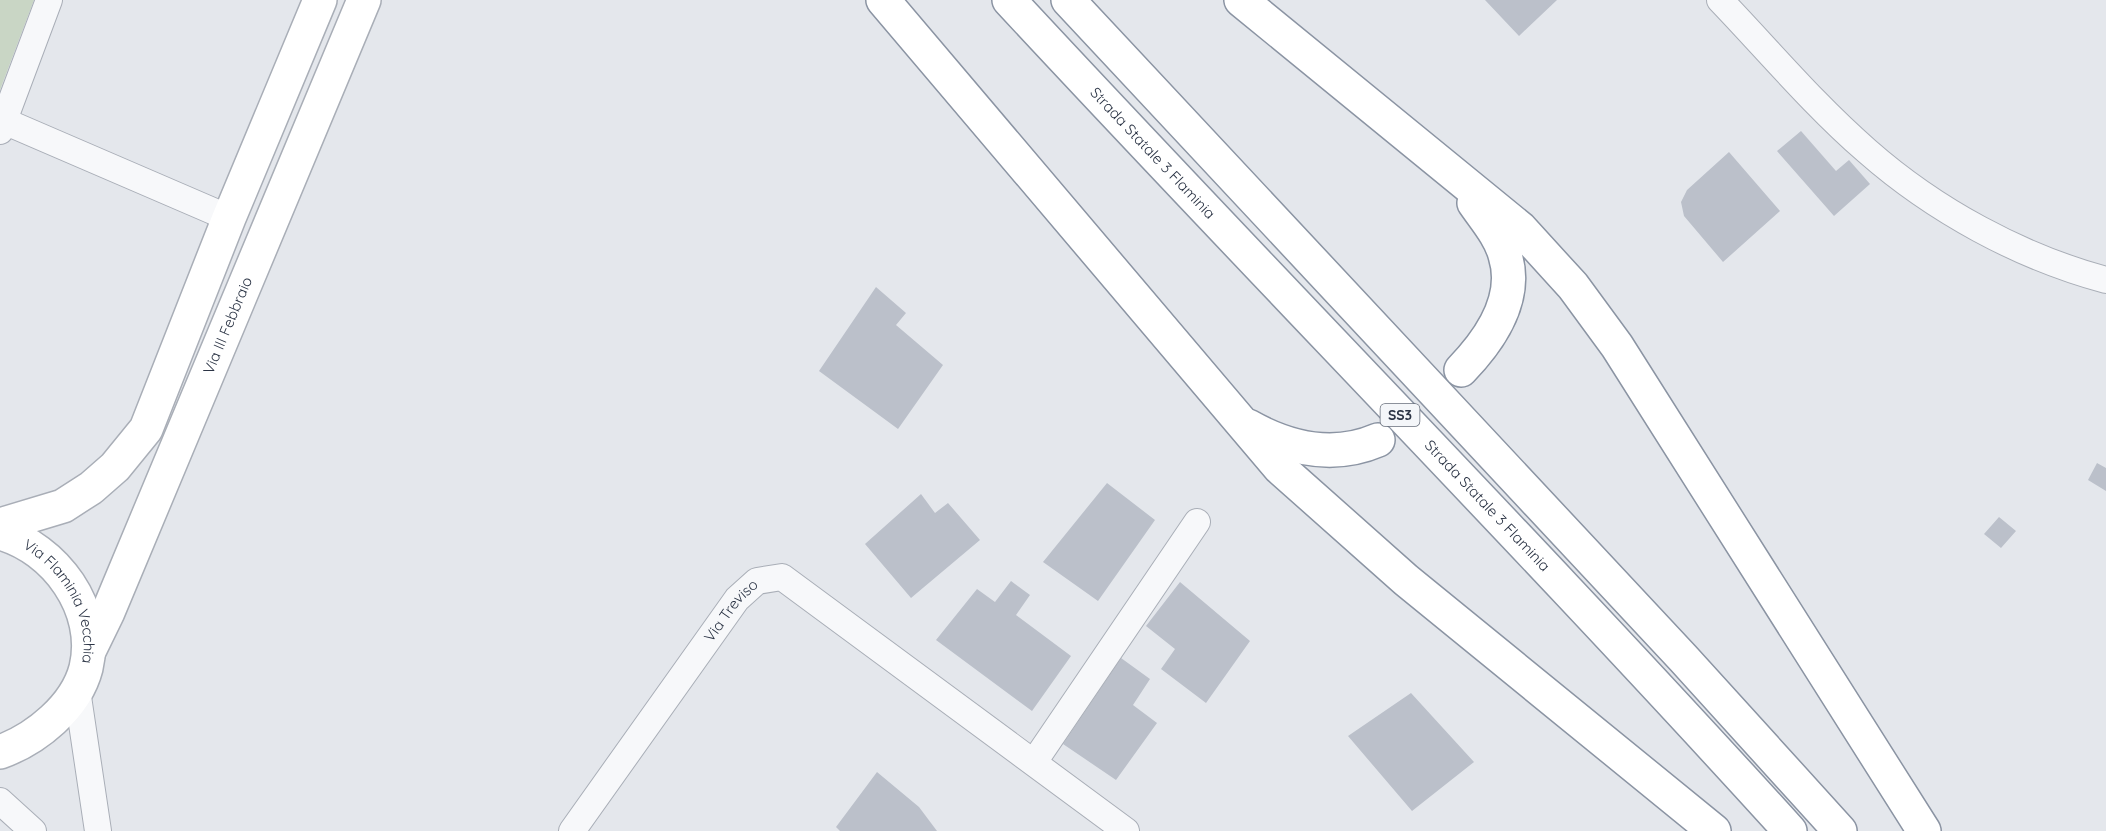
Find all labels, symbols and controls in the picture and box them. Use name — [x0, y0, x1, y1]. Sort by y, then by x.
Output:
street label: Strada Statale 3 Flaminia — [1086, 83, 1220, 223]
street label: Via III Febbraio — [199, 274, 256, 377]
road number: SS3 — [1380, 404, 1420, 426]
street label: Strada Statale 3 Flaminia — [1421, 436, 1554, 575]
street label: Via Flaminia Vecchia — [20, 535, 99, 665]
street label: Via Treviso — [700, 575, 762, 645]

